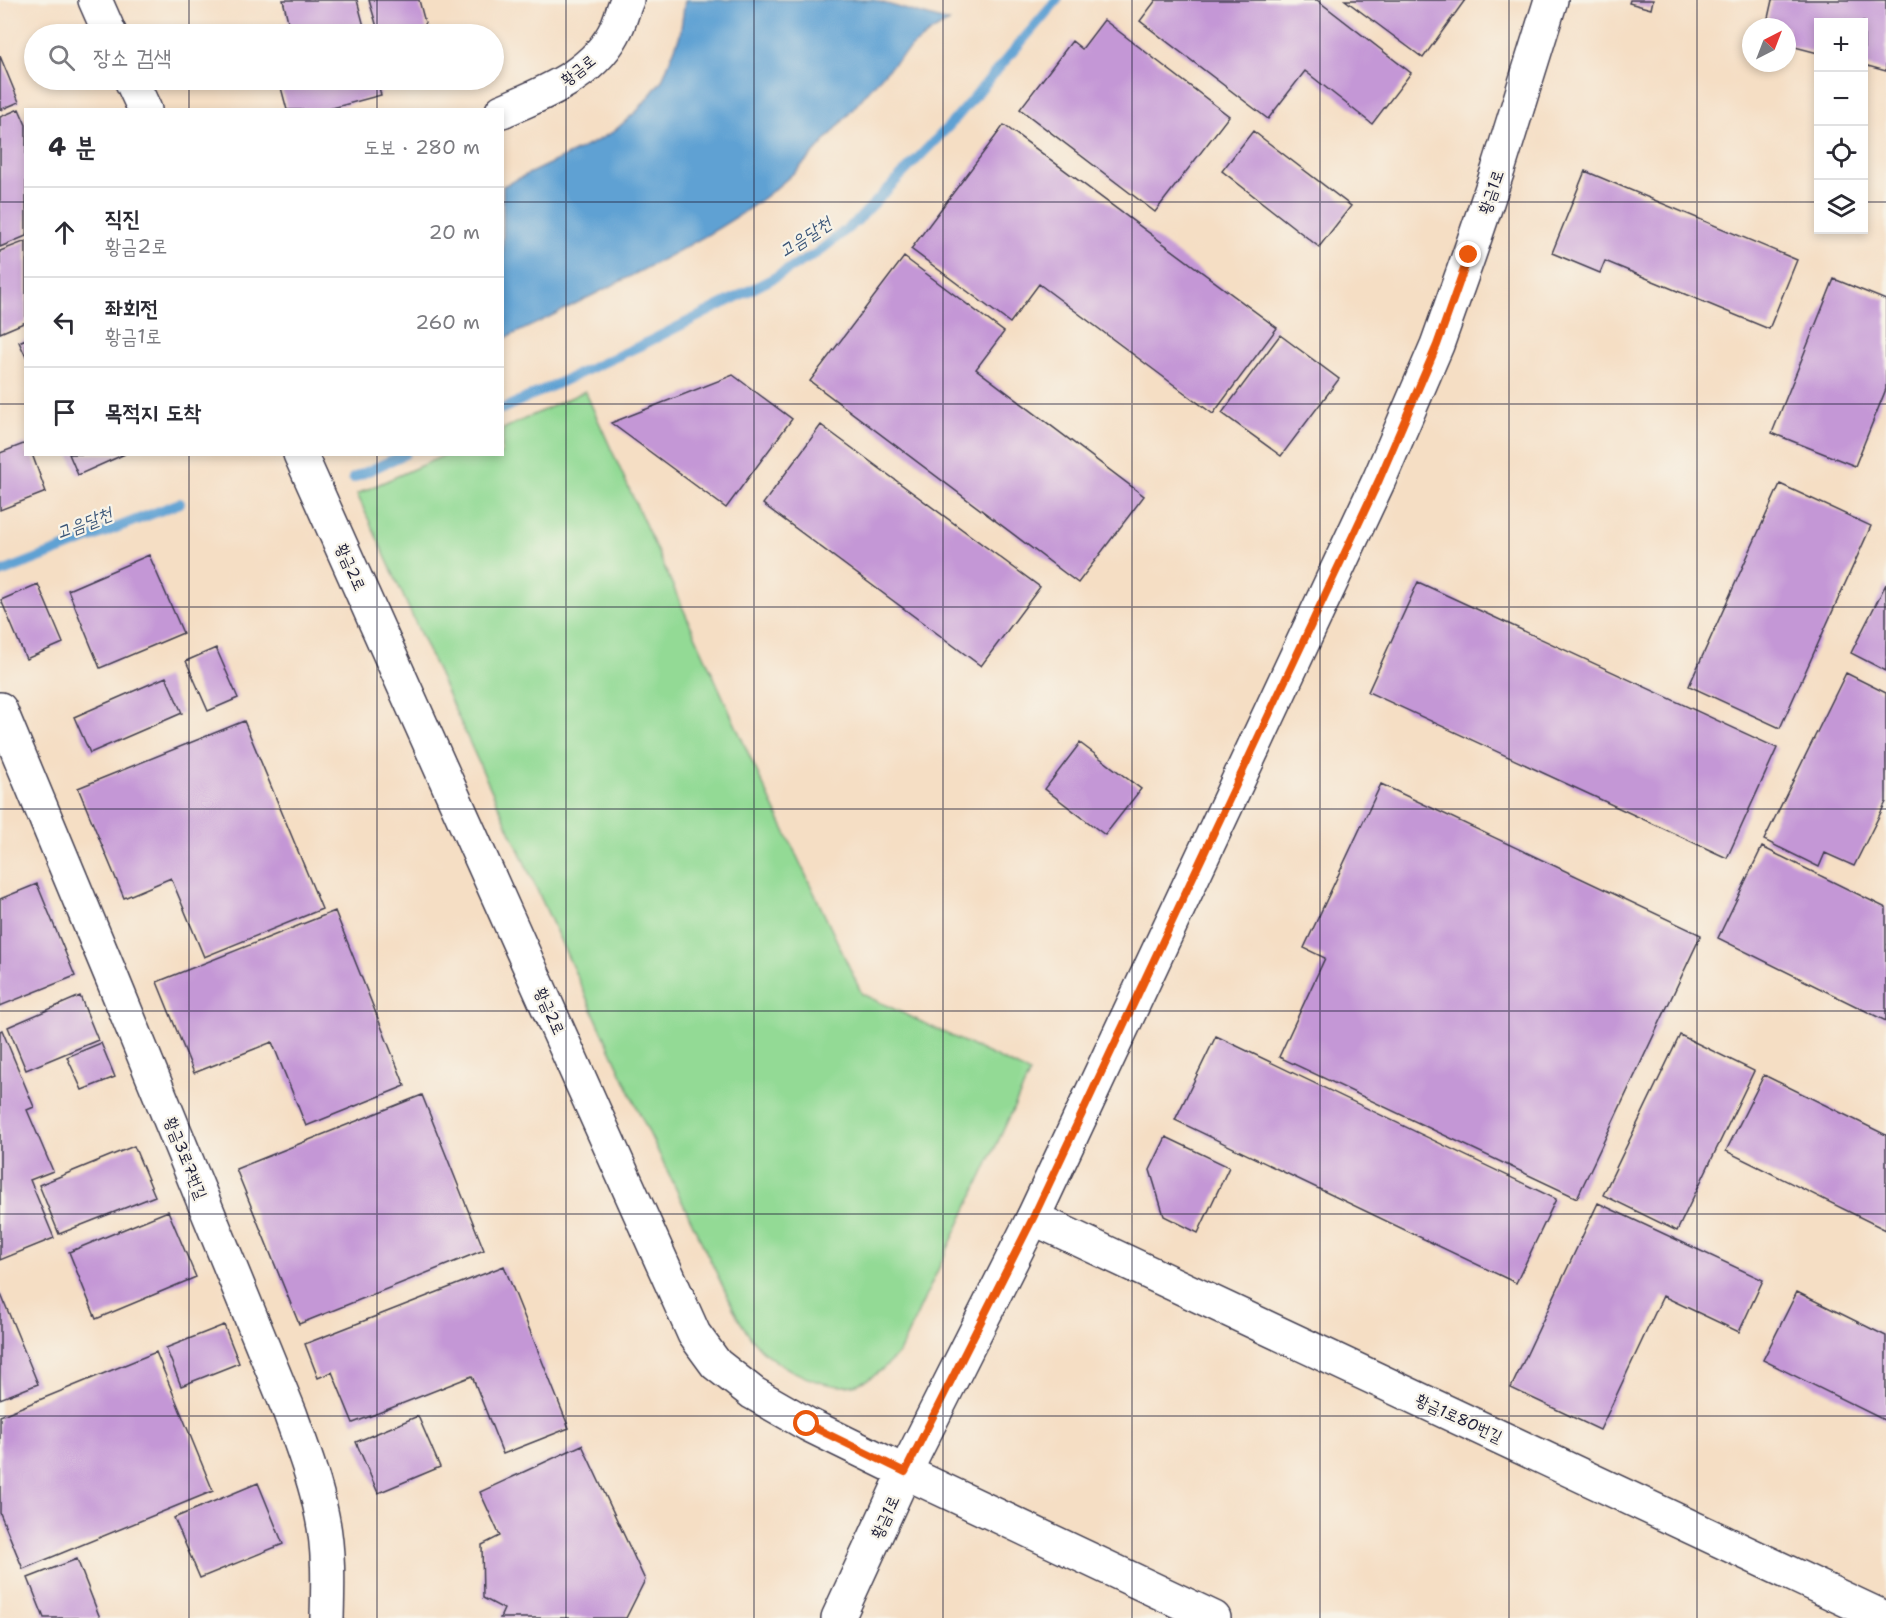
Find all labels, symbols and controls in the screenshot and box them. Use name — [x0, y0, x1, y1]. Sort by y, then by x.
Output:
north arrow — [1742, 18, 1796, 72]
map controls — [1814, 18, 1868, 234]
button: + — [1814, 18, 1868, 72]
search box — [24, 24, 504, 90]
icon: search — [45, 41, 78, 74]
text: 장소 검색 — [93, 43, 171, 72]
street label: 황금로 — [556, 50, 600, 90]
button: − — [1814, 72, 1868, 126]
button: locate — [1814, 126, 1868, 180]
text: 4 분 — [48, 129, 96, 164]
text: 도보 · 280 m — [364, 134, 480, 160]
street label: 황금1로 — [1474, 167, 1508, 217]
button: layers — [1814, 180, 1868, 234]
text: 직진 — [105, 204, 140, 233]
water label: 고음달천 — [774, 210, 837, 263]
icon: ahead — [48, 216, 81, 249]
text: 20 m — [429, 219, 480, 245]
text: 황금2로 — [105, 233, 167, 259]
route end — [1455, 241, 1481, 267]
text: 좌회전 — [105, 294, 158, 323]
icon: left — [48, 306, 81, 339]
text: 260 m — [415, 309, 480, 335]
text: 황금1로 — [105, 323, 162, 349]
icon: arrive — [48, 396, 81, 429]
text: 목적지 도착 — [105, 398, 201, 427]
water label: 고음달천 — [53, 501, 117, 545]
street label: 황금2로 — [331, 540, 371, 594]
street label: 황금2로 — [530, 984, 570, 1038]
street label: 황금3로7번길 — [160, 1114, 212, 1202]
street label: 황금1로80번길 — [1412, 1389, 1506, 1447]
route start — [793, 1410, 819, 1436]
street label: 황금1로 — [866, 1492, 904, 1542]

